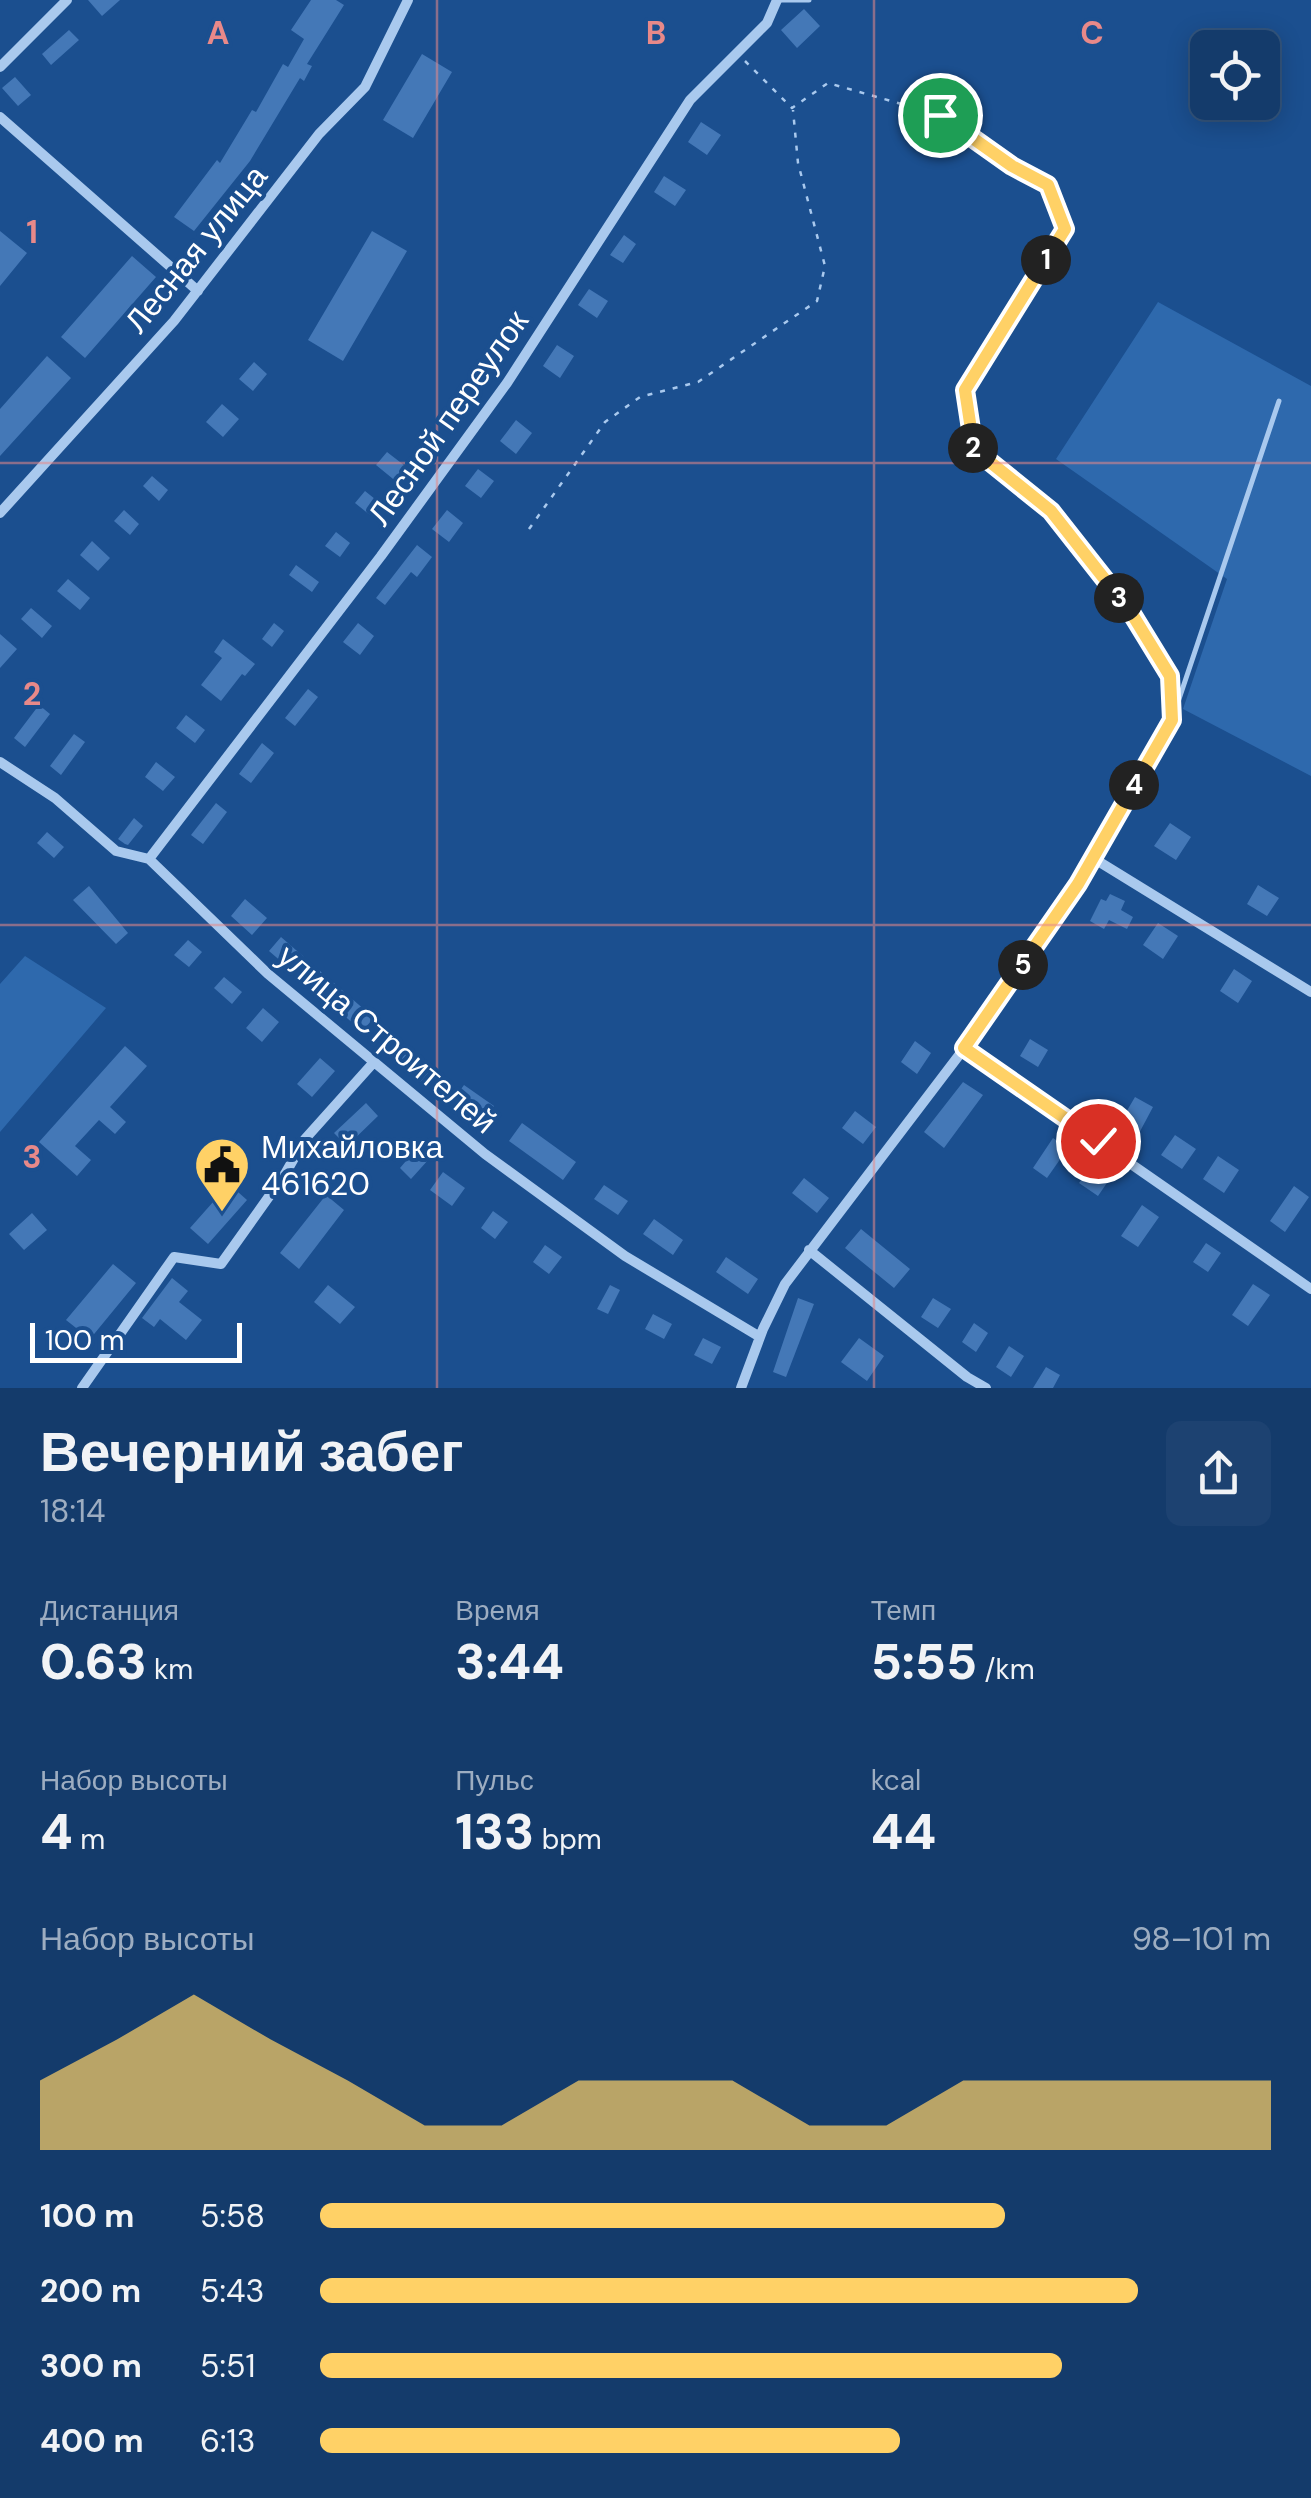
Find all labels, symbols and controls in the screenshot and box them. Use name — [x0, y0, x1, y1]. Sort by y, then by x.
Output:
text: A — [207, 12, 229, 54]
text: B — [646, 12, 666, 54]
text: C — [1080, 12, 1104, 54]
map controls — [1190, 30, 1280, 120]
button: locate — [1190, 30, 1280, 120]
pin — [898, 73, 983, 158]
icon: arrive — [913, 88, 968, 143]
street label: Лесная улица — [115, 156, 277, 342]
text: 1 — [26, 211, 38, 253]
pin: 1 — [1021, 235, 1071, 285]
text: 1 — [1041, 241, 1051, 278]
street label: Лесной переулок — [358, 301, 538, 534]
pin: 2 — [948, 423, 998, 473]
text: 2 — [965, 429, 981, 466]
pin: 3 — [1094, 573, 1144, 623]
text: 3 — [1111, 579, 1127, 616]
text: 2 — [23, 673, 41, 715]
pin: 4 — [1109, 760, 1159, 810]
text: 4 — [1125, 766, 1143, 803]
street label: улица Строителей — [269, 935, 505, 1143]
pin: 5 — [998, 940, 1048, 990]
text: 5 — [1014, 946, 1032, 983]
pin — [1056, 1099, 1141, 1184]
icon: check — [1071, 1114, 1126, 1169]
place label: Михайловка 461620 — [261, 1126, 443, 1205]
public building icon: Михайловка 461620 — [192, 1135, 252, 1214]
text: 3 — [22, 1136, 42, 1178]
scale bar — [30, 1318, 242, 1362]
text: 100 m — [45, 1322, 124, 1359]
text: Вечерний забег — [40, 1416, 463, 1488]
button: share — [1166, 1421, 1271, 1526]
text: 18:14 — [40, 1490, 105, 1532]
text: Дистанция — [40, 1592, 179, 1629]
text: Время — [455, 1592, 540, 1629]
text: Темп — [871, 1592, 936, 1629]
text: 0.63 — [40, 1629, 147, 1695]
text: 3:44 — [455, 1629, 564, 1695]
text: 5:55 — [871, 1629, 977, 1695]
text: km — [147, 1651, 193, 1688]
text: /km — [977, 1651, 1035, 1688]
text: Набор высоты — [40, 1762, 228, 1799]
text: Пульс — [455, 1762, 534, 1799]
text: kcal — [871, 1762, 921, 1799]
text: 4 — [40, 1799, 73, 1865]
text: 133 — [455, 1799, 534, 1865]
text: 44 — [871, 1799, 936, 1865]
text: m — [73, 1821, 105, 1858]
text: bpm — [534, 1821, 602, 1858]
text: Набор высоты — [40, 1918, 254, 1960]
text: 98–101 m — [1132, 1918, 1271, 1960]
text: 100 m — [40, 2195, 134, 2237]
text: 5:58 — [200, 2195, 265, 2237]
text: 200 m — [40, 2270, 141, 2312]
text: 5:43 — [200, 2270, 264, 2312]
text: 300 m — [40, 2345, 142, 2387]
text: 5:51 — [200, 2345, 256, 2387]
text: 400 m — [40, 2420, 144, 2462]
text: 6:13 — [200, 2420, 255, 2462]

